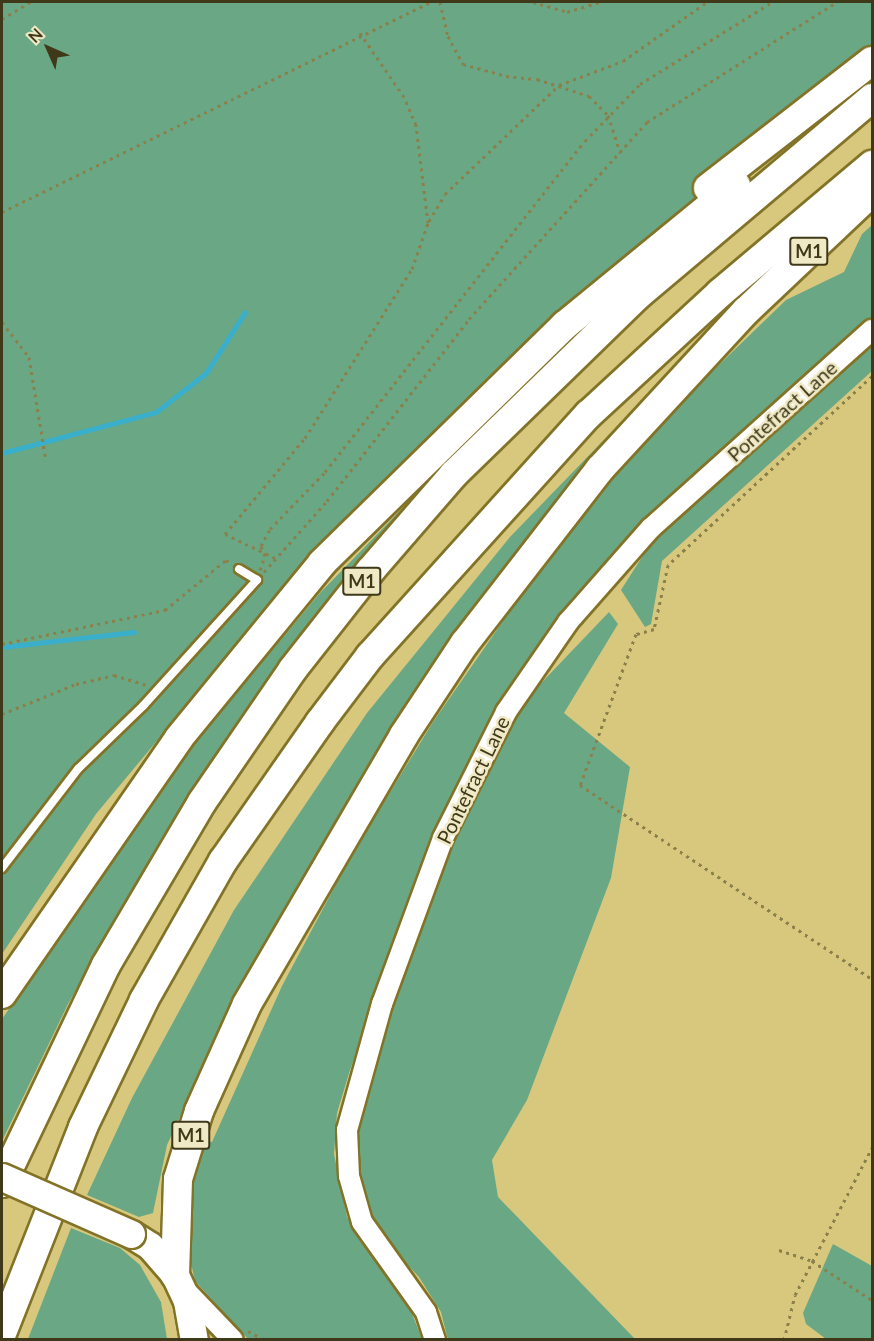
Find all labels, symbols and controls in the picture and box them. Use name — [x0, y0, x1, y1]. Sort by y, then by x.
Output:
north arrow — [18, 18, 78, 78]
text: N — [24, 24, 46, 46]
road number: M1 — [788, 236, 830, 266]
street label: Pontefract Lane — [722, 355, 842, 467]
road number: M1 — [341, 566, 383, 596]
street label: Pontefract Lane — [432, 712, 514, 848]
road number: M1 — [170, 1120, 212, 1150]

